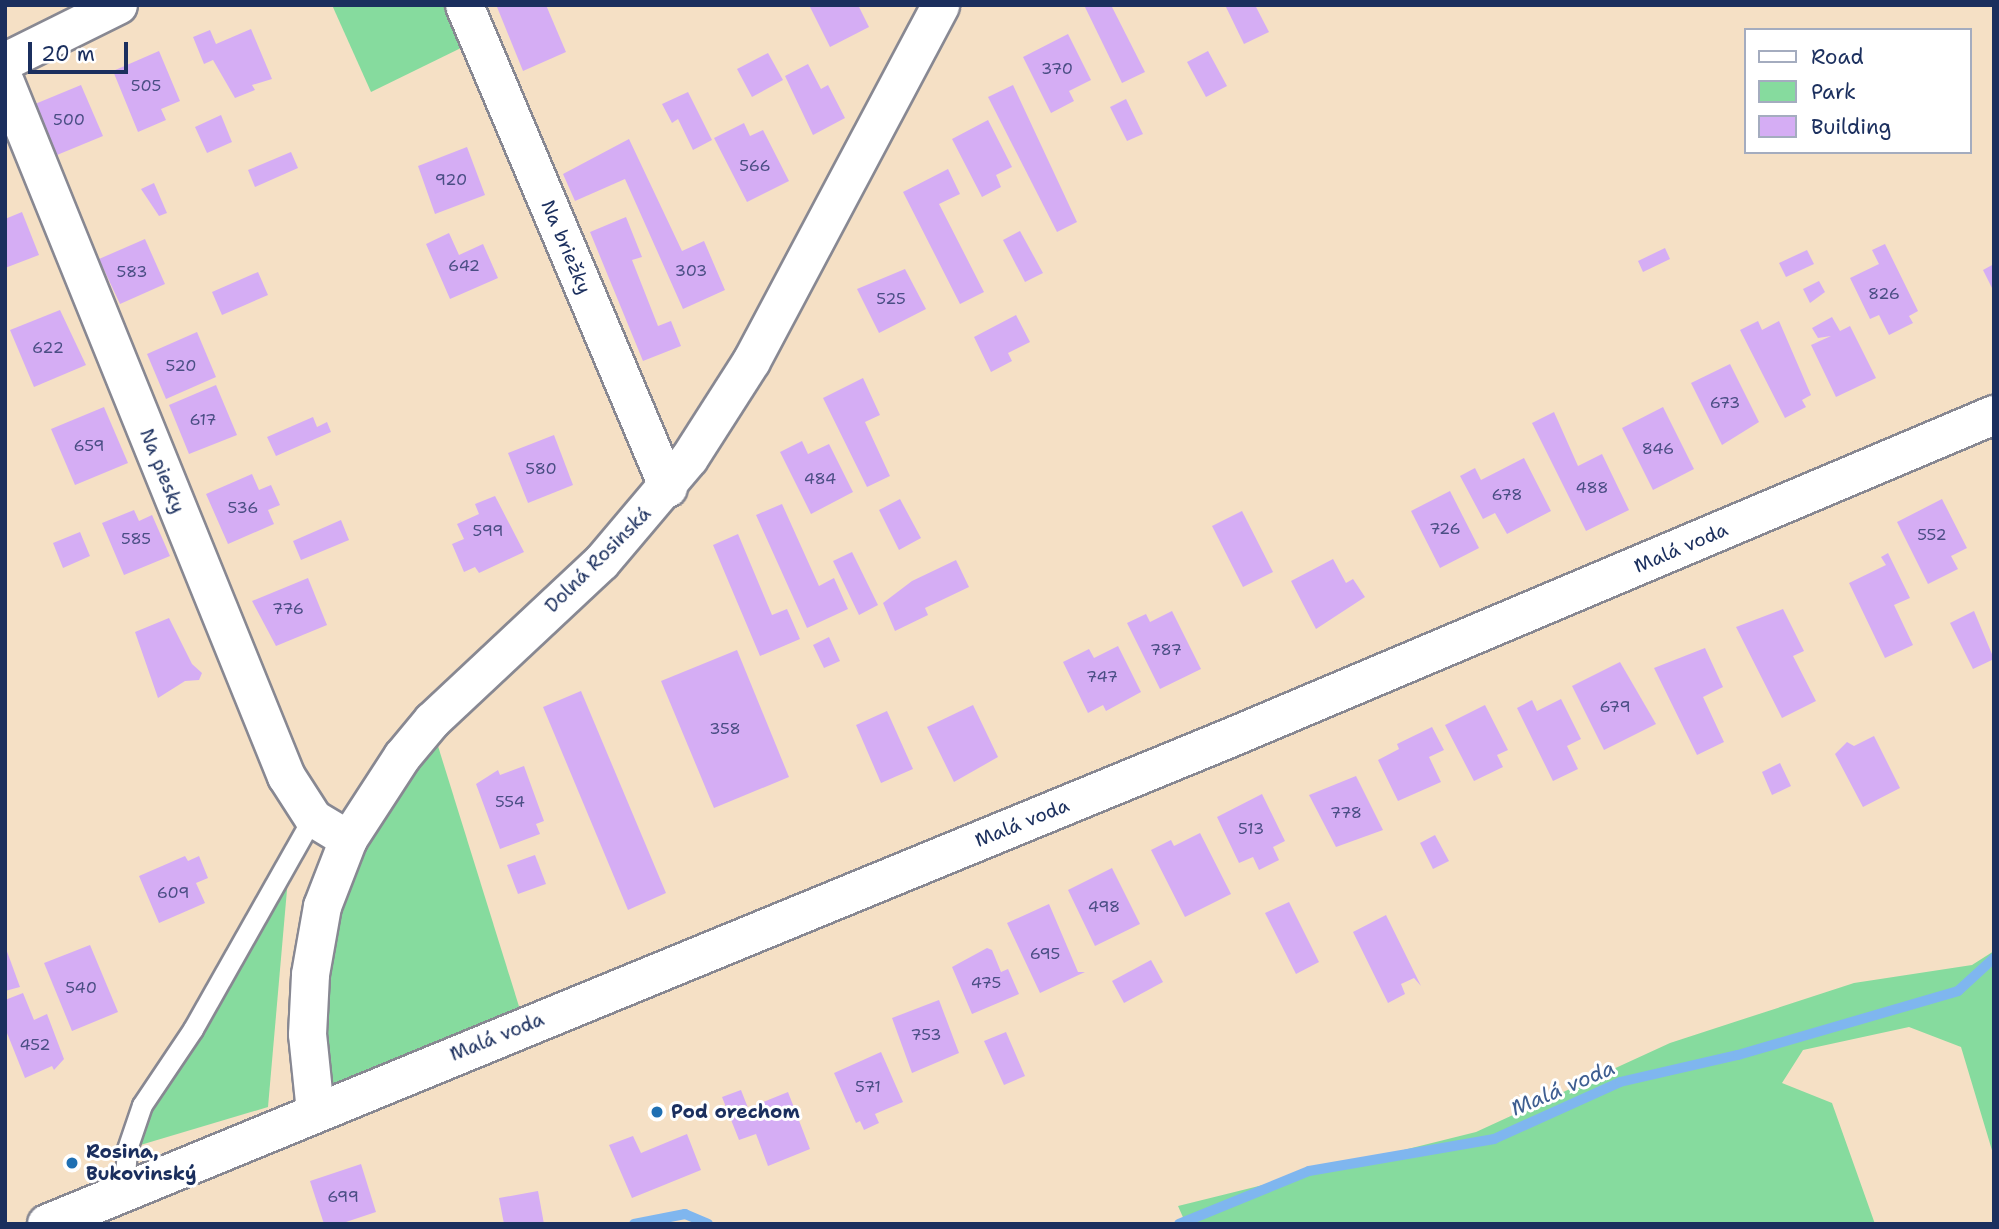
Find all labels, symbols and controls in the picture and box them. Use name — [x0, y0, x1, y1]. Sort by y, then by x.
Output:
scale bar — [32, 28, 131, 72]
legend — [1744, 28, 1971, 154]
text: 20 m — [41, 40, 95, 68]
text: Road — [1811, 43, 1864, 71]
house number: 370 — [1041, 59, 1073, 79]
house number: 505 — [131, 76, 161, 96]
text: Park — [1811, 78, 1856, 106]
house number: 500 — [53, 110, 85, 130]
text: Building — [1811, 113, 1891, 141]
house number: 566 — [739, 156, 771, 176]
house number: 920 — [435, 170, 467, 190]
street label: Na briežky — [536, 197, 596, 297]
house number: 642 — [448, 256, 480, 276]
house number: 303 — [675, 261, 707, 281]
house number: 583 — [117, 262, 147, 282]
house number: 826 — [1868, 284, 1900, 304]
house number: 525 — [876, 289, 906, 309]
house number: 622 — [32, 338, 64, 358]
house number: 520 — [166, 356, 196, 376]
house number: 673 — [1710, 393, 1740, 413]
house number: 617 — [189, 410, 217, 430]
street label: Na piesky — [135, 425, 189, 517]
house number: 659 — [74, 436, 104, 456]
house number: 846 — [1642, 439, 1674, 459]
house number: 580 — [525, 459, 557, 479]
house number: 484 — [804, 469, 836, 489]
house number: 488 — [1576, 478, 1608, 498]
house number: 678 — [1491, 485, 1523, 505]
house number: 536 — [227, 498, 259, 518]
street label: Dolná Rosinská — [540, 502, 656, 618]
street label: Malá voda — [1631, 518, 1731, 578]
house number: 726 — [1429, 519, 1461, 539]
house number: 599 — [473, 521, 503, 541]
house number: 552 — [1917, 525, 1947, 545]
house number: 585 — [121, 529, 151, 549]
house number: 776 — [272, 599, 304, 619]
house number: 787 — [1150, 640, 1182, 660]
house number: 747 — [1086, 667, 1118, 687]
house number: 679 — [1599, 697, 1631, 717]
house number: 358 — [709, 719, 741, 739]
house number: 554 — [495, 792, 525, 812]
street label: Malá voda — [972, 794, 1072, 852]
house number: 778 — [1330, 803, 1362, 823]
house number: 513 — [1238, 819, 1264, 839]
house number: 609 — [157, 883, 189, 903]
house number: 498 — [1088, 897, 1120, 917]
house number: 695 — [1030, 944, 1060, 964]
house number: 475 — [971, 973, 1001, 993]
house number: 540 — [65, 978, 97, 998]
street label: Malá voda — [447, 1008, 547, 1066]
house number: 753 — [911, 1025, 941, 1045]
house number: 452 — [20, 1035, 50, 1055]
water label: Malá voda — [1507, 1055, 1619, 1121]
house number: 571 — [855, 1077, 881, 1097]
place label: Pod orechom — [671, 1101, 800, 1123]
marker: Pod orechom — [649, 1104, 665, 1120]
place label: Rosina, Bukovinský — [86, 1141, 197, 1185]
marker: Rosina, Bukovinský — [64, 1155, 80, 1171]
house number: 699 — [327, 1187, 359, 1207]

